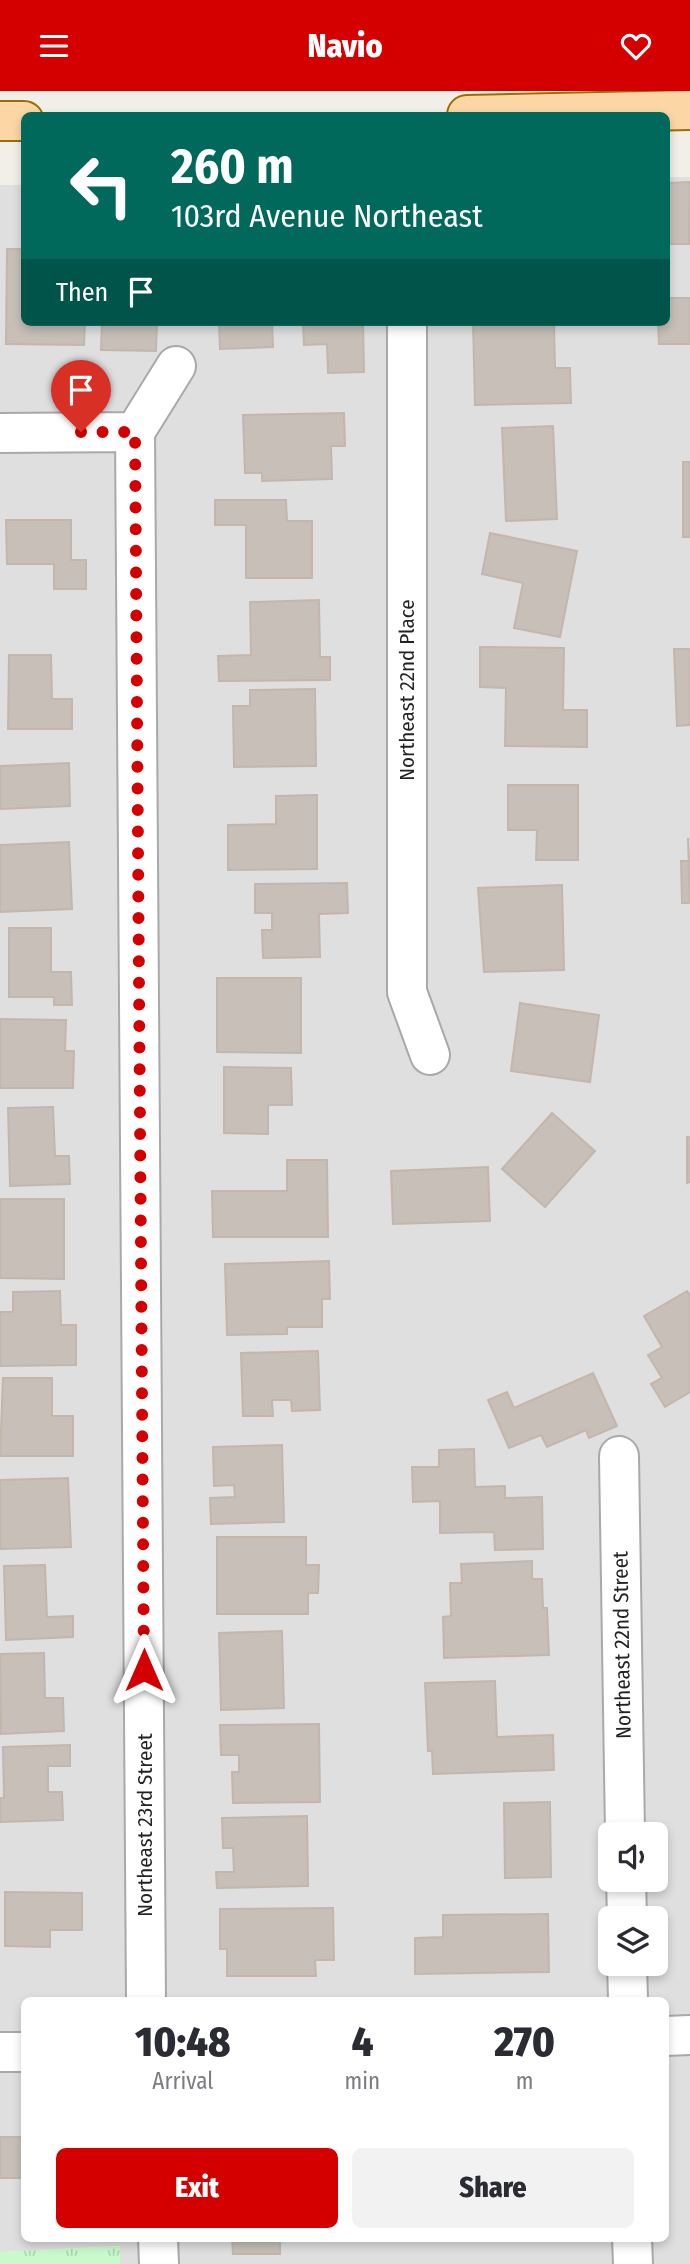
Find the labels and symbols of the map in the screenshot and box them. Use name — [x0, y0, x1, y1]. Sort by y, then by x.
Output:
pin — [51, 360, 111, 432]
street label: Northeast 22nd Place — [394, 599, 420, 781]
street label: Northeast 22nd Street — [607, 1551, 637, 1739]
position arrow — [107, 1633, 181, 1707]
street label: Northeast 23rd Street — [132, 1733, 158, 1917]

